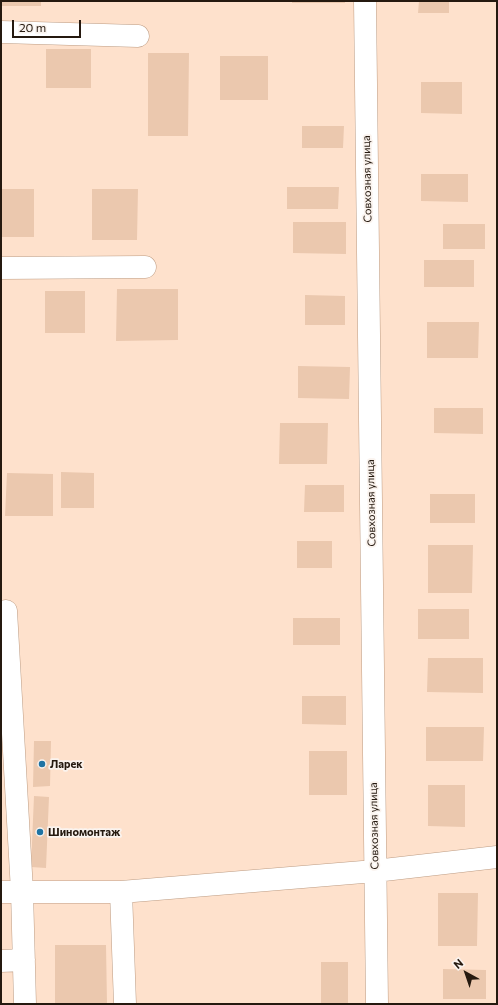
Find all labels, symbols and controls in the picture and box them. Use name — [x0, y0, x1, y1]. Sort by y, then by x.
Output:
scale bar — [14, 12, 83, 38]
text: 20 m — [19, 20, 46, 34]
street label: Совхозная улица — [360, 135, 374, 223]
street label: Совхозная улица — [364, 459, 378, 547]
place label: Ларек — [50, 757, 83, 771]
marker: Ларек — [37, 759, 47, 769]
street label: Совхозная улица — [367, 782, 381, 870]
place label: Шиномонтаж — [48, 825, 120, 839]
marker: Шиномонтаж — [35, 827, 45, 837]
north arrow — [446, 953, 486, 993]
text: N — [451, 956, 465, 971]

